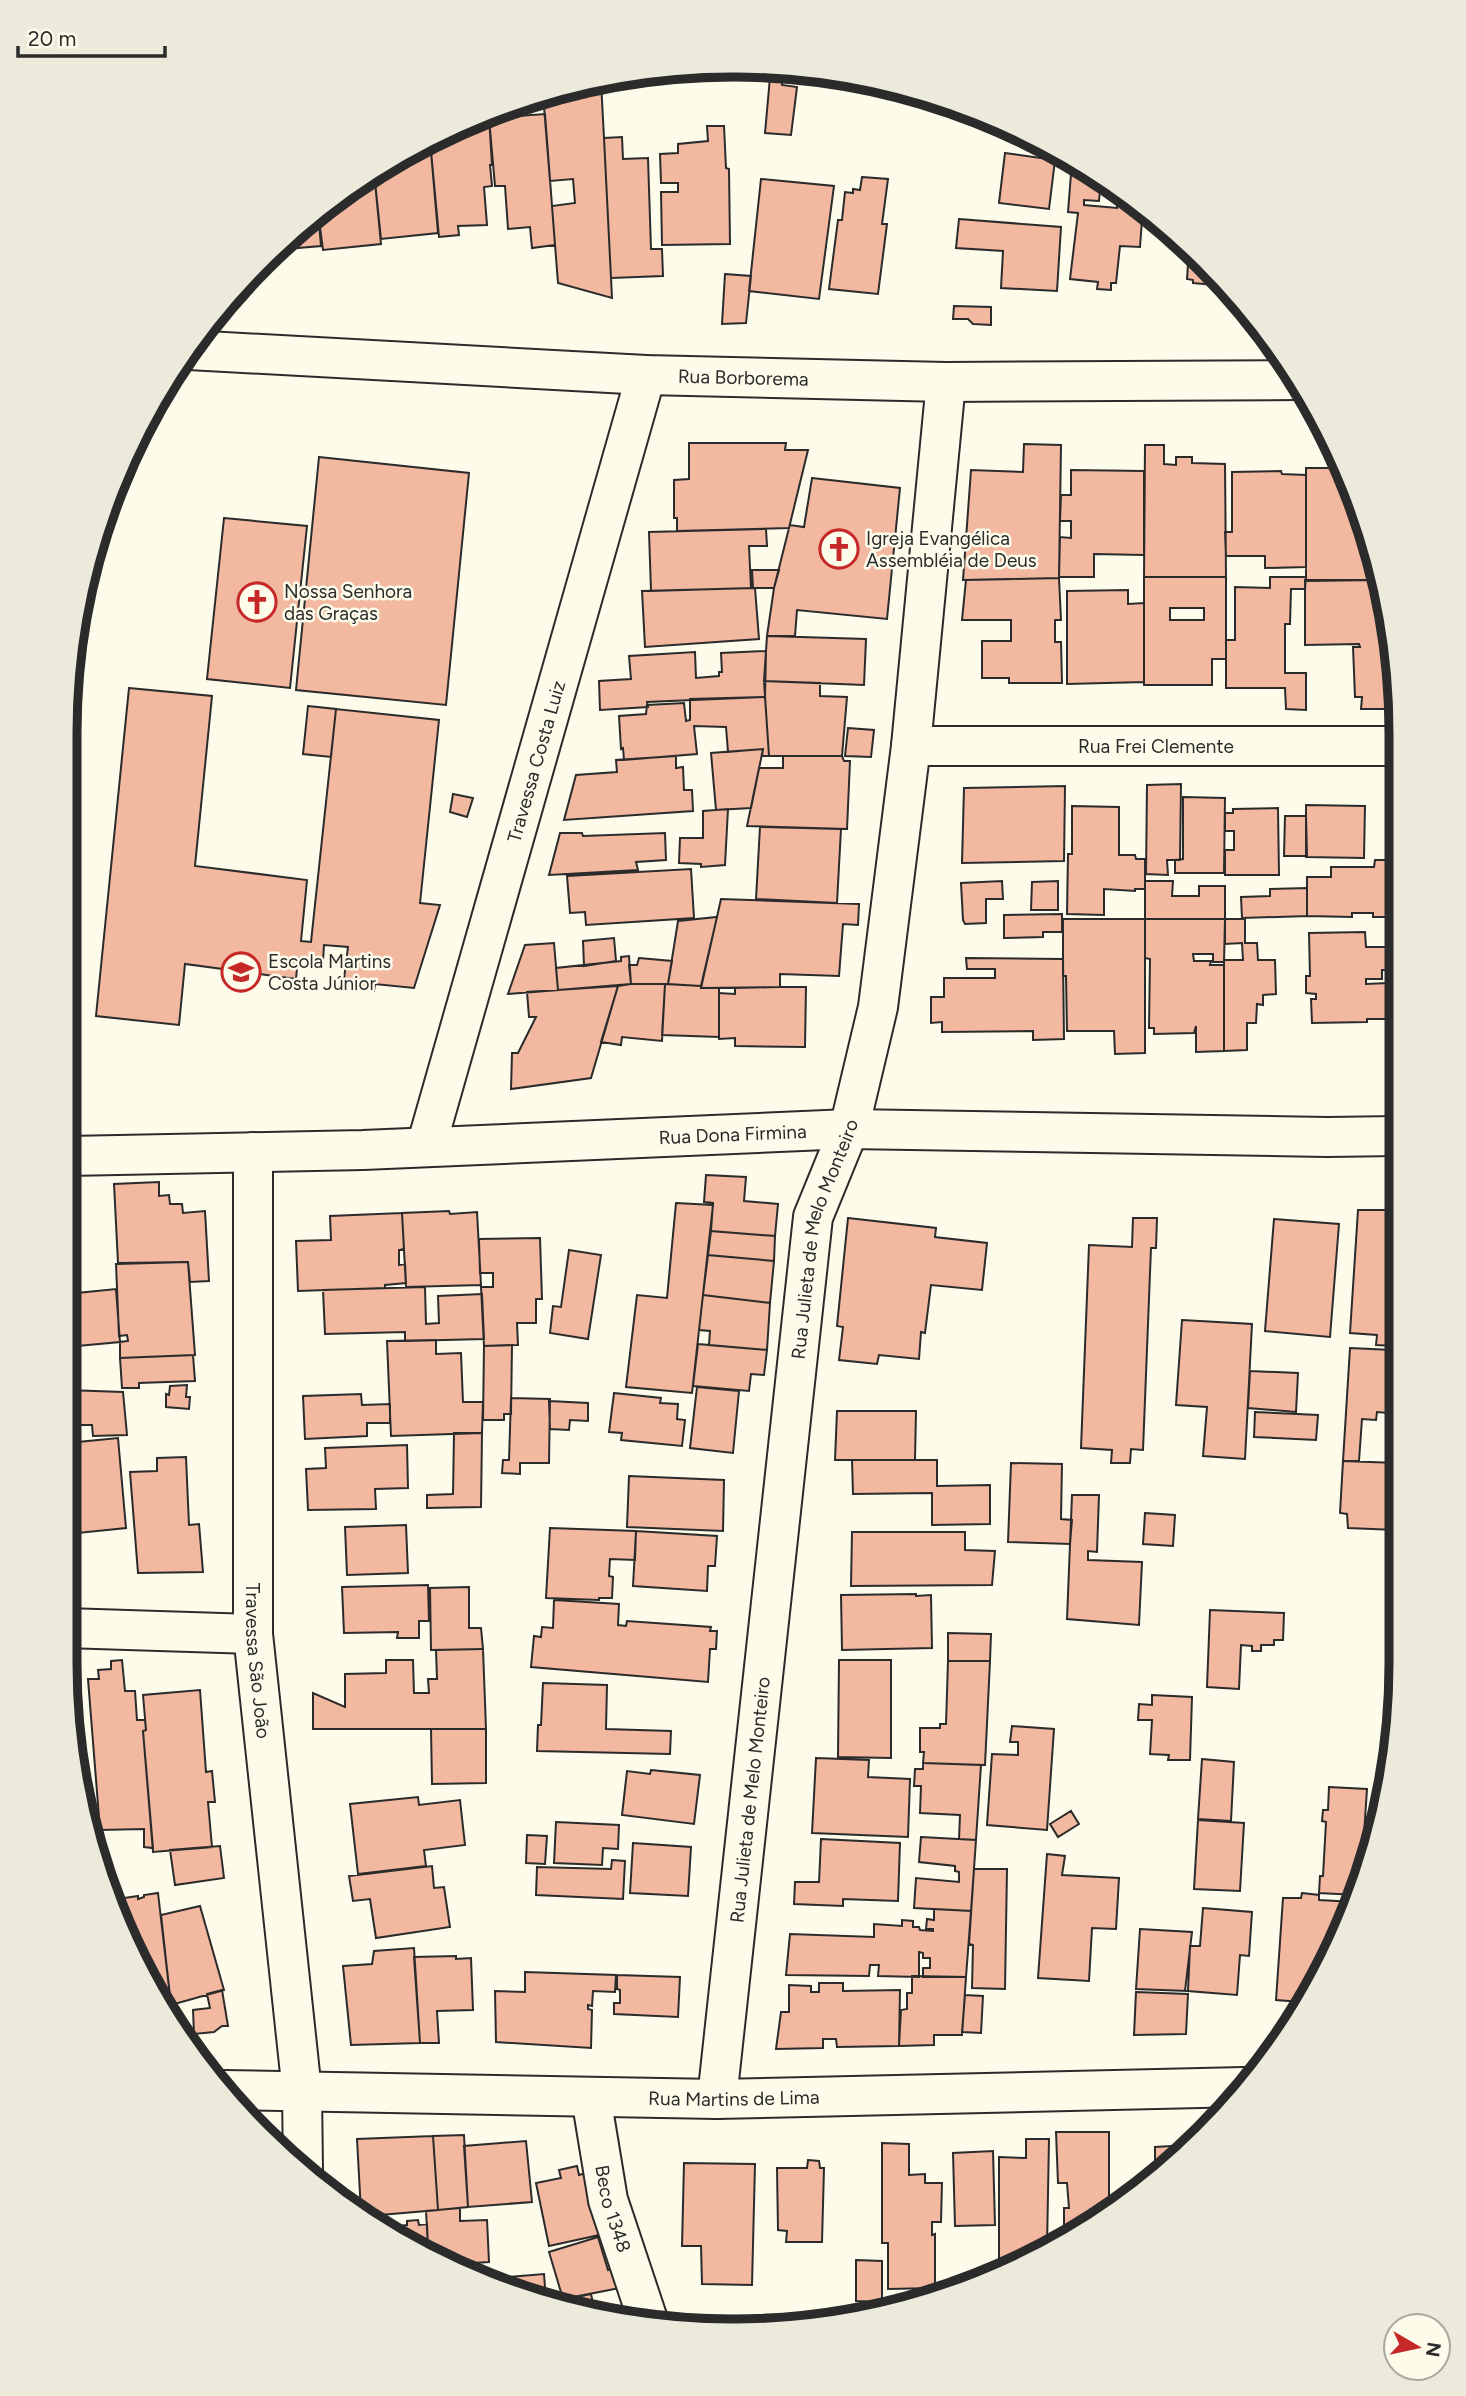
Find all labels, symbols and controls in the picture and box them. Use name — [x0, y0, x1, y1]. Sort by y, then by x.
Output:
scale bar — [18, 14, 164, 58]
text: 20 m — [28, 26, 76, 51]
street label: Rua Borborema — [678, 364, 809, 390]
place label: Igreja Evangélica Assembléia de Deus — [866, 527, 1037, 572]
church icon: Igreja Evangélica Assembléia de Deus — [818, 528, 860, 570]
place label: Nossa Senhora das Graças — [284, 580, 412, 625]
church icon: Nossa Senhora das Graças — [236, 581, 278, 623]
street label: Travessa Costa Luiz — [502, 678, 570, 845]
street label: Rua Frei Clemente — [1078, 735, 1234, 758]
place label: Escola Martins Costa Júnior — [268, 950, 391, 995]
school or university icon: Escola Martins Costa Júnior — [220, 951, 262, 993]
street label: Rua Julieta de Melo Monteiro — [786, 1117, 862, 1360]
street label: Rua Dona Firmina — [658, 1119, 807, 1149]
street label: Travessa São João — [242, 1583, 276, 1740]
street label: Rua Julieta de Melo Monteiro — [725, 1675, 774, 1924]
street label: Rua Martins de Lima — [648, 2085, 820, 2111]
street label: Beco 1348 — [591, 2163, 636, 2255]
north arrow — [1382, 2312, 1452, 2382]
text: N — [1421, 2341, 1446, 2359]

